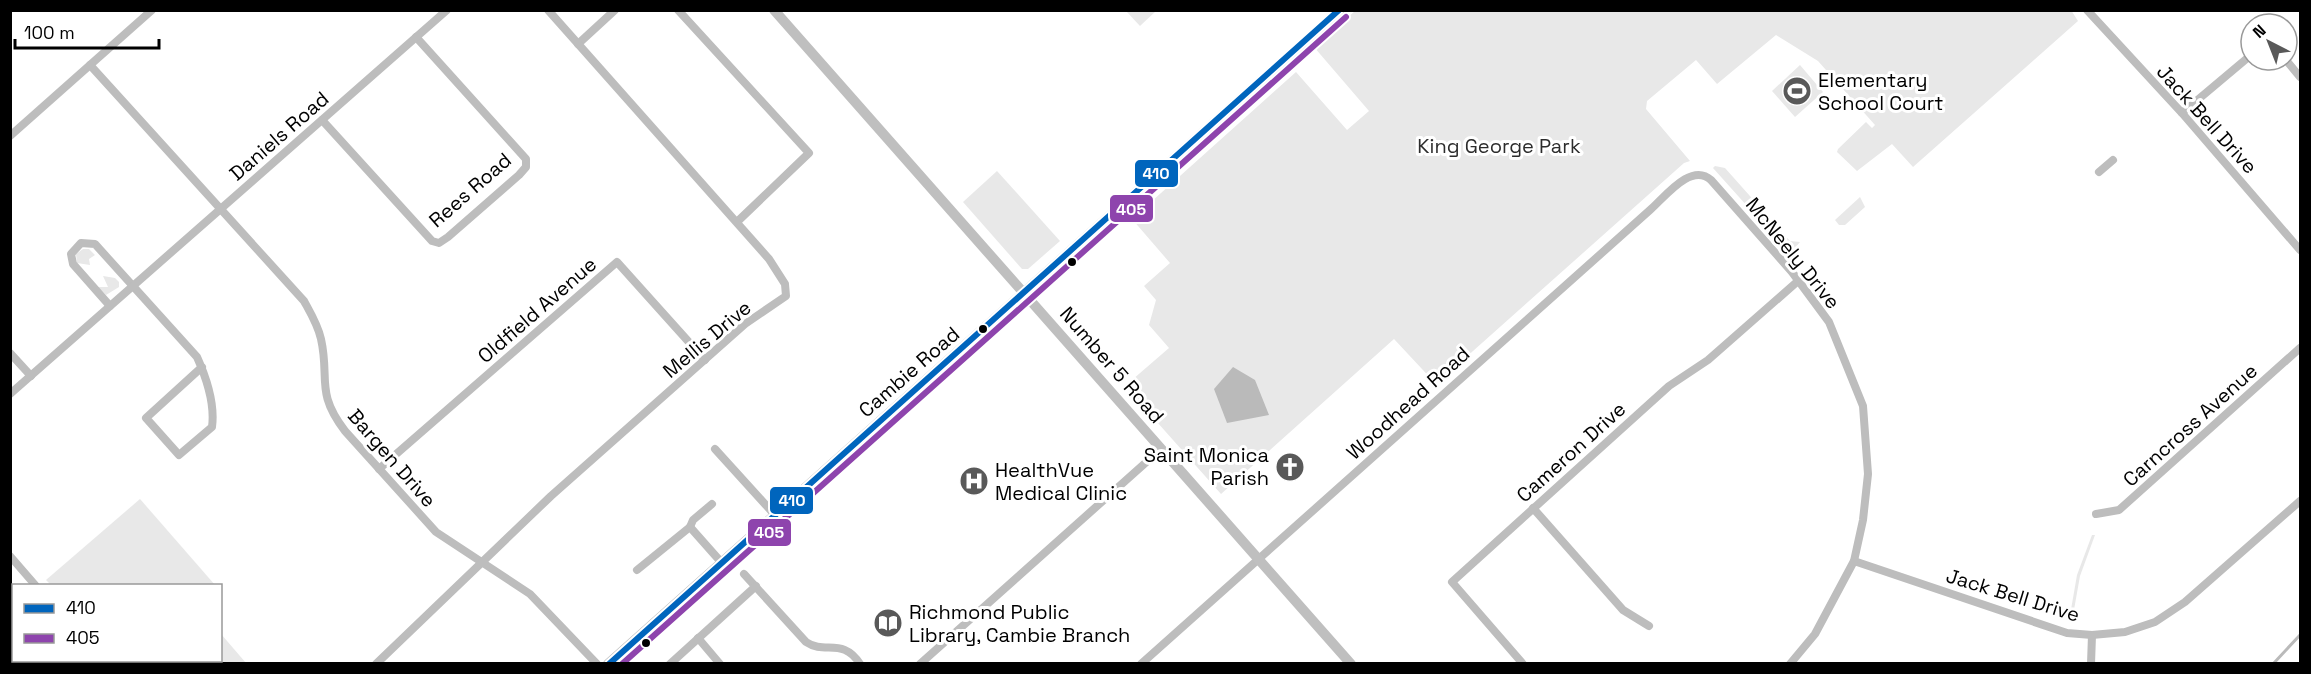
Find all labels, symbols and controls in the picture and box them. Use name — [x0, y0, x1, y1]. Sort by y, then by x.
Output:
scale bar — [15, 12, 159, 50]
north arrow — [2239, 12, 2299, 72]
text: N — [2248, 20, 2270, 43]
text: 100 m — [24, 21, 75, 44]
street label: Jack Bell Drive — [2151, 59, 2263, 179]
place label: Elementary School Court — [1818, 67, 1943, 116]
sports icon: Elementary School Court — [1781, 75, 1813, 107]
street label: Daniels Road — [224, 86, 334, 186]
park label: King George Park — [1417, 133, 1581, 159]
street label: Rees Road — [423, 147, 517, 233]
line badge: 410 — [1134, 159, 1179, 188]
text: 410 — [1142, 163, 1170, 184]
street label: McNeely Drive — [1740, 192, 1846, 314]
line badge: 405 — [1109, 194, 1154, 223]
text: 405 — [1116, 199, 1146, 220]
street label: Oldfield Avenue — [472, 251, 602, 369]
unlabelled marker — [1066, 256, 1078, 268]
street label: Mellis Drive — [657, 295, 757, 383]
street label: Number 5 Road — [1054, 301, 1170, 429]
street label: Cambie Road — [853, 321, 965, 423]
unlabelled marker — [977, 323, 989, 335]
street label: Woodhead Road — [1341, 341, 1475, 465]
street label: Carncross Avenue — [2117, 358, 2263, 492]
street label: Cameron Drive — [1511, 396, 1631, 508]
street label: Bargen Drive — [342, 403, 442, 513]
place label: Saint Monica Parish — [1144, 442, 1269, 491]
church icon: Saint Monica Parish — [1274, 451, 1306, 483]
place label: HealthVue Medical Clinic — [995, 457, 1127, 506]
hospital icon: HealthVue Medical Clinic — [958, 465, 990, 497]
line badge: 410 — [769, 486, 814, 515]
text: 410 — [778, 490, 806, 511]
line badge: 405 — [747, 518, 792, 547]
text: 405 — [754, 522, 784, 543]
street label: Jack Bell Drive — [1943, 562, 2083, 628]
legend — [12, 584, 222, 662]
text: 410 — [66, 596, 96, 619]
place label: Richmond Public Library, Cambie Branch — [909, 599, 1130, 648]
library icon: Richmond Public Library, Cambie Branch — [872, 607, 904, 639]
text: 405 — [66, 626, 100, 649]
unlabelled marker — [640, 637, 652, 649]

